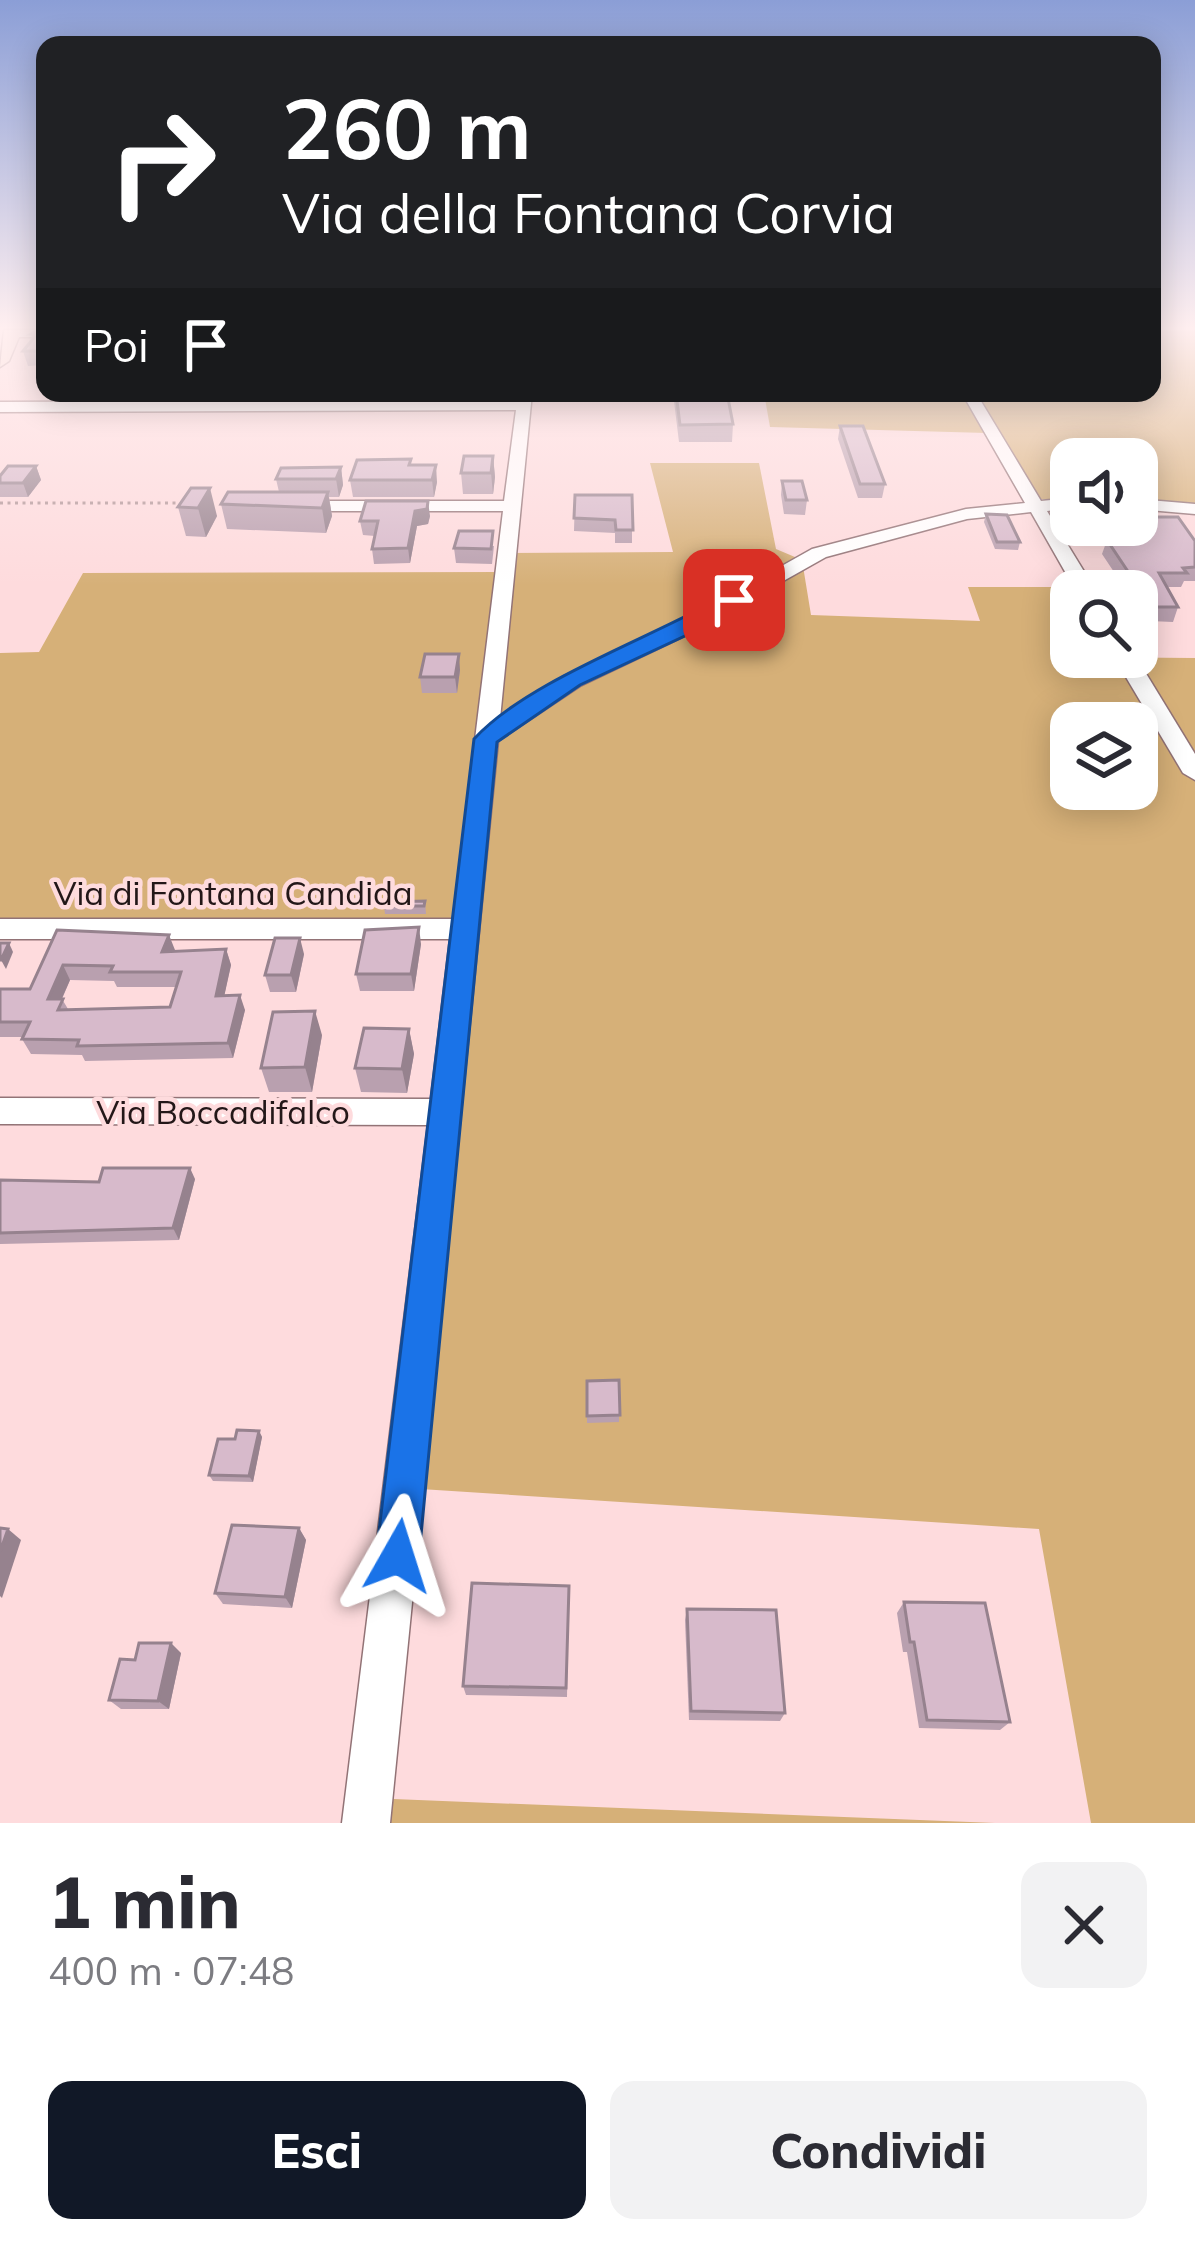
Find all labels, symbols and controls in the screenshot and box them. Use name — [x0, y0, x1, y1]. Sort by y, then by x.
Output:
text: 260 m — [282, 75, 532, 180]
icon: right — [84, 84, 240, 240]
text: Via della Fontana Corvia — [282, 179, 895, 247]
icon: arrive — [173, 312, 239, 378]
text: Poi — [84, 317, 149, 373]
map controls — [1050, 438, 1158, 810]
button: sound — [1050, 438, 1158, 546]
pin — [683, 549, 785, 651]
icon: arrive — [701, 567, 767, 633]
button: search — [1050, 570, 1158, 678]
button: layers — [1050, 702, 1158, 810]
street label: Via di Fontana Candida — [53, 872, 413, 913]
street label: Via Boccadifalco — [96, 1091, 350, 1132]
position arrow — [335, 1493, 461, 1619]
text: 1 min — [48, 1856, 241, 1946]
button: close — [1021, 1862, 1147, 1988]
text: 400 m · 07:48 — [48, 1946, 294, 1995]
button: Esci — [48, 2081, 586, 2219]
button: Condividi — [610, 2081, 1147, 2219]

